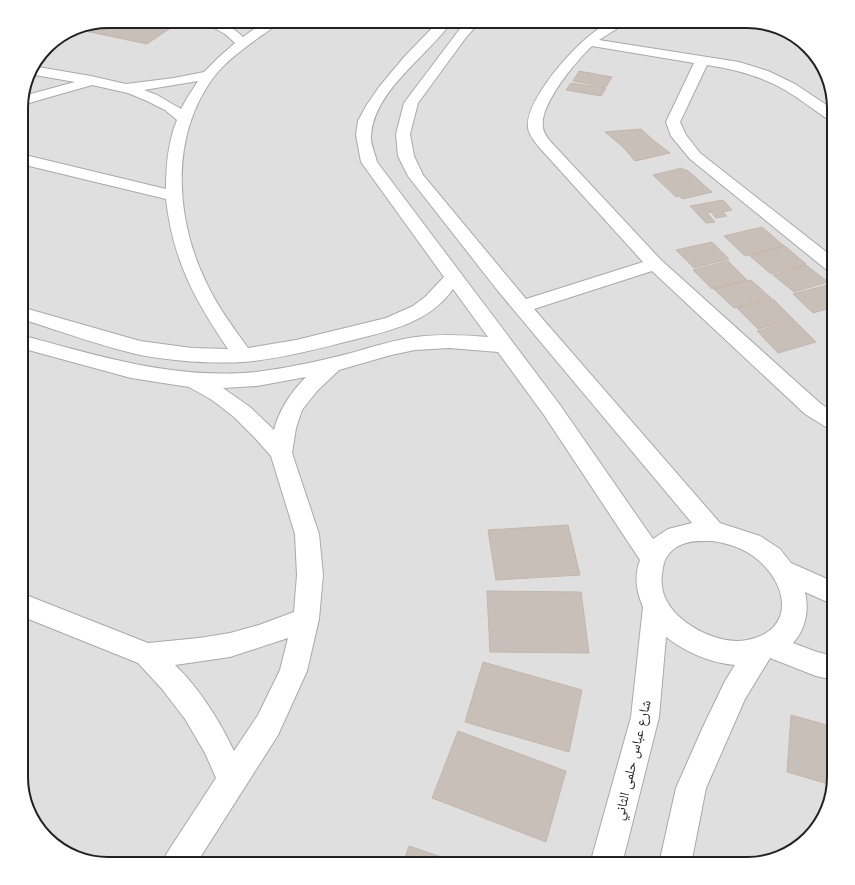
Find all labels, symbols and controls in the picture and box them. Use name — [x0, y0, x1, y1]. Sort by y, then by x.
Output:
street label: شارع عباس حلمى الثاني — [609, 698, 657, 823]

